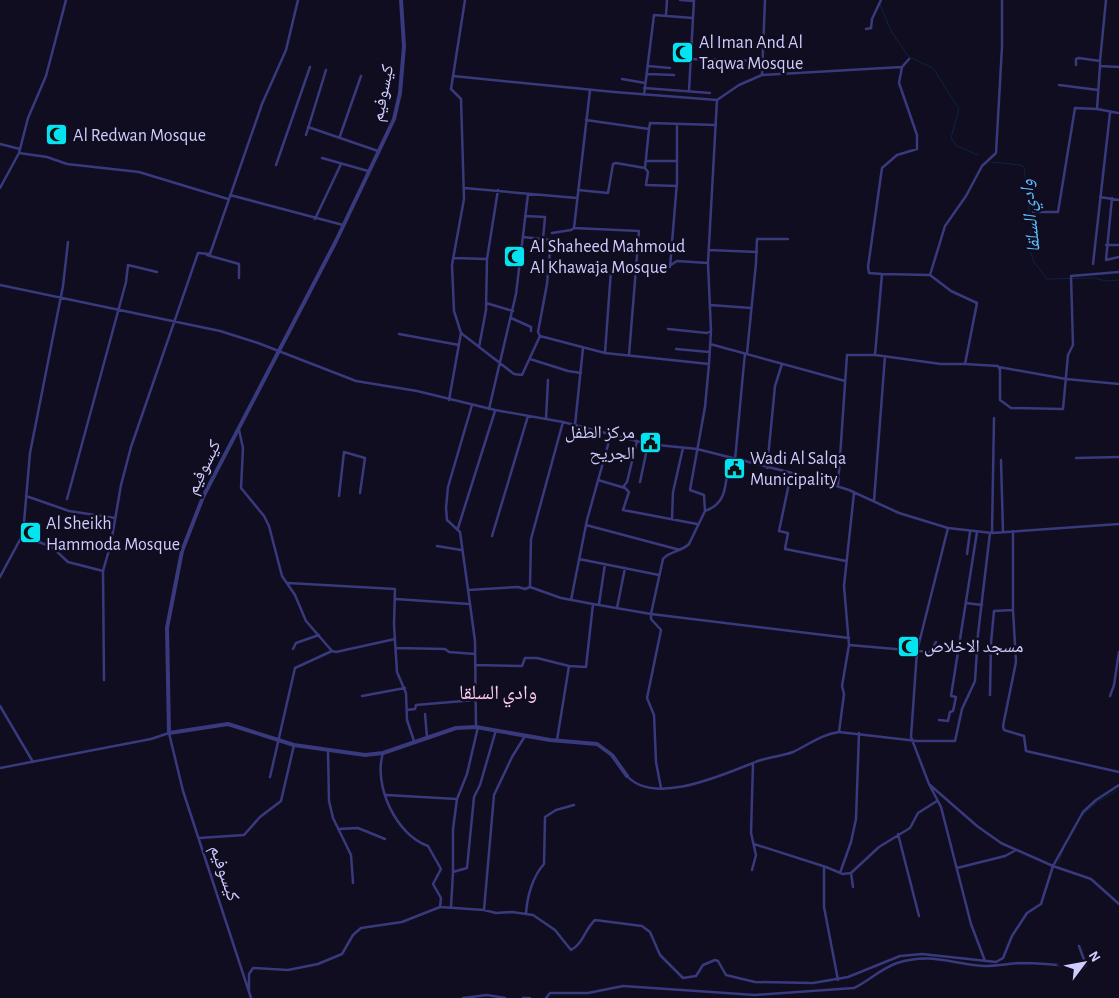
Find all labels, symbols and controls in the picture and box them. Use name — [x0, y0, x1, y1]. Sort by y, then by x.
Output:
place label: Al Iman And Al Taqwa Mosque — [699, 34, 803, 73]
mosque icon: Al Iman And Al Taqwa Mosque — [671, 40, 695, 64]
street label: كيسوفيم — [369, 63, 399, 124]
mosque icon: Al Redwan Mosque — [45, 123, 69, 147]
place label: Al Redwan Mosque — [73, 127, 206, 145]
water label: وادي السلقا — [1017, 178, 1049, 254]
place label: Al Shaheed Mahmoud Al Khawaja Mosque — [530, 238, 685, 277]
mosque icon: Al Shaheed Mahmoud Al Khawaja Mosque — [502, 244, 526, 268]
place label: مركز الطفل الجريح — [565, 424, 635, 465]
public building icon: مركز الطفل الجريح — [639, 430, 663, 454]
street label: كيسوفيم — [183, 437, 227, 498]
place label: Wadi Al Salqa Municipality — [750, 450, 846, 489]
public building icon: Wadi Al Salqa Municipality — [722, 456, 746, 480]
place label: Al Sheikh Hammoda Mosque — [46, 515, 180, 554]
mosque icon: Al Sheikh Hammoda Mosque — [18, 521, 42, 545]
mosque icon: مسجد الاخلاص — [896, 634, 920, 658]
place label: مسجد الاخلاص — [924, 638, 1023, 657]
district label: وادي السلقا — [459, 683, 537, 708]
street label: كيسوفيم — [204, 843, 242, 905]
north arrow — [1059, 938, 1109, 988]
text: N — [1086, 949, 1103, 964]

